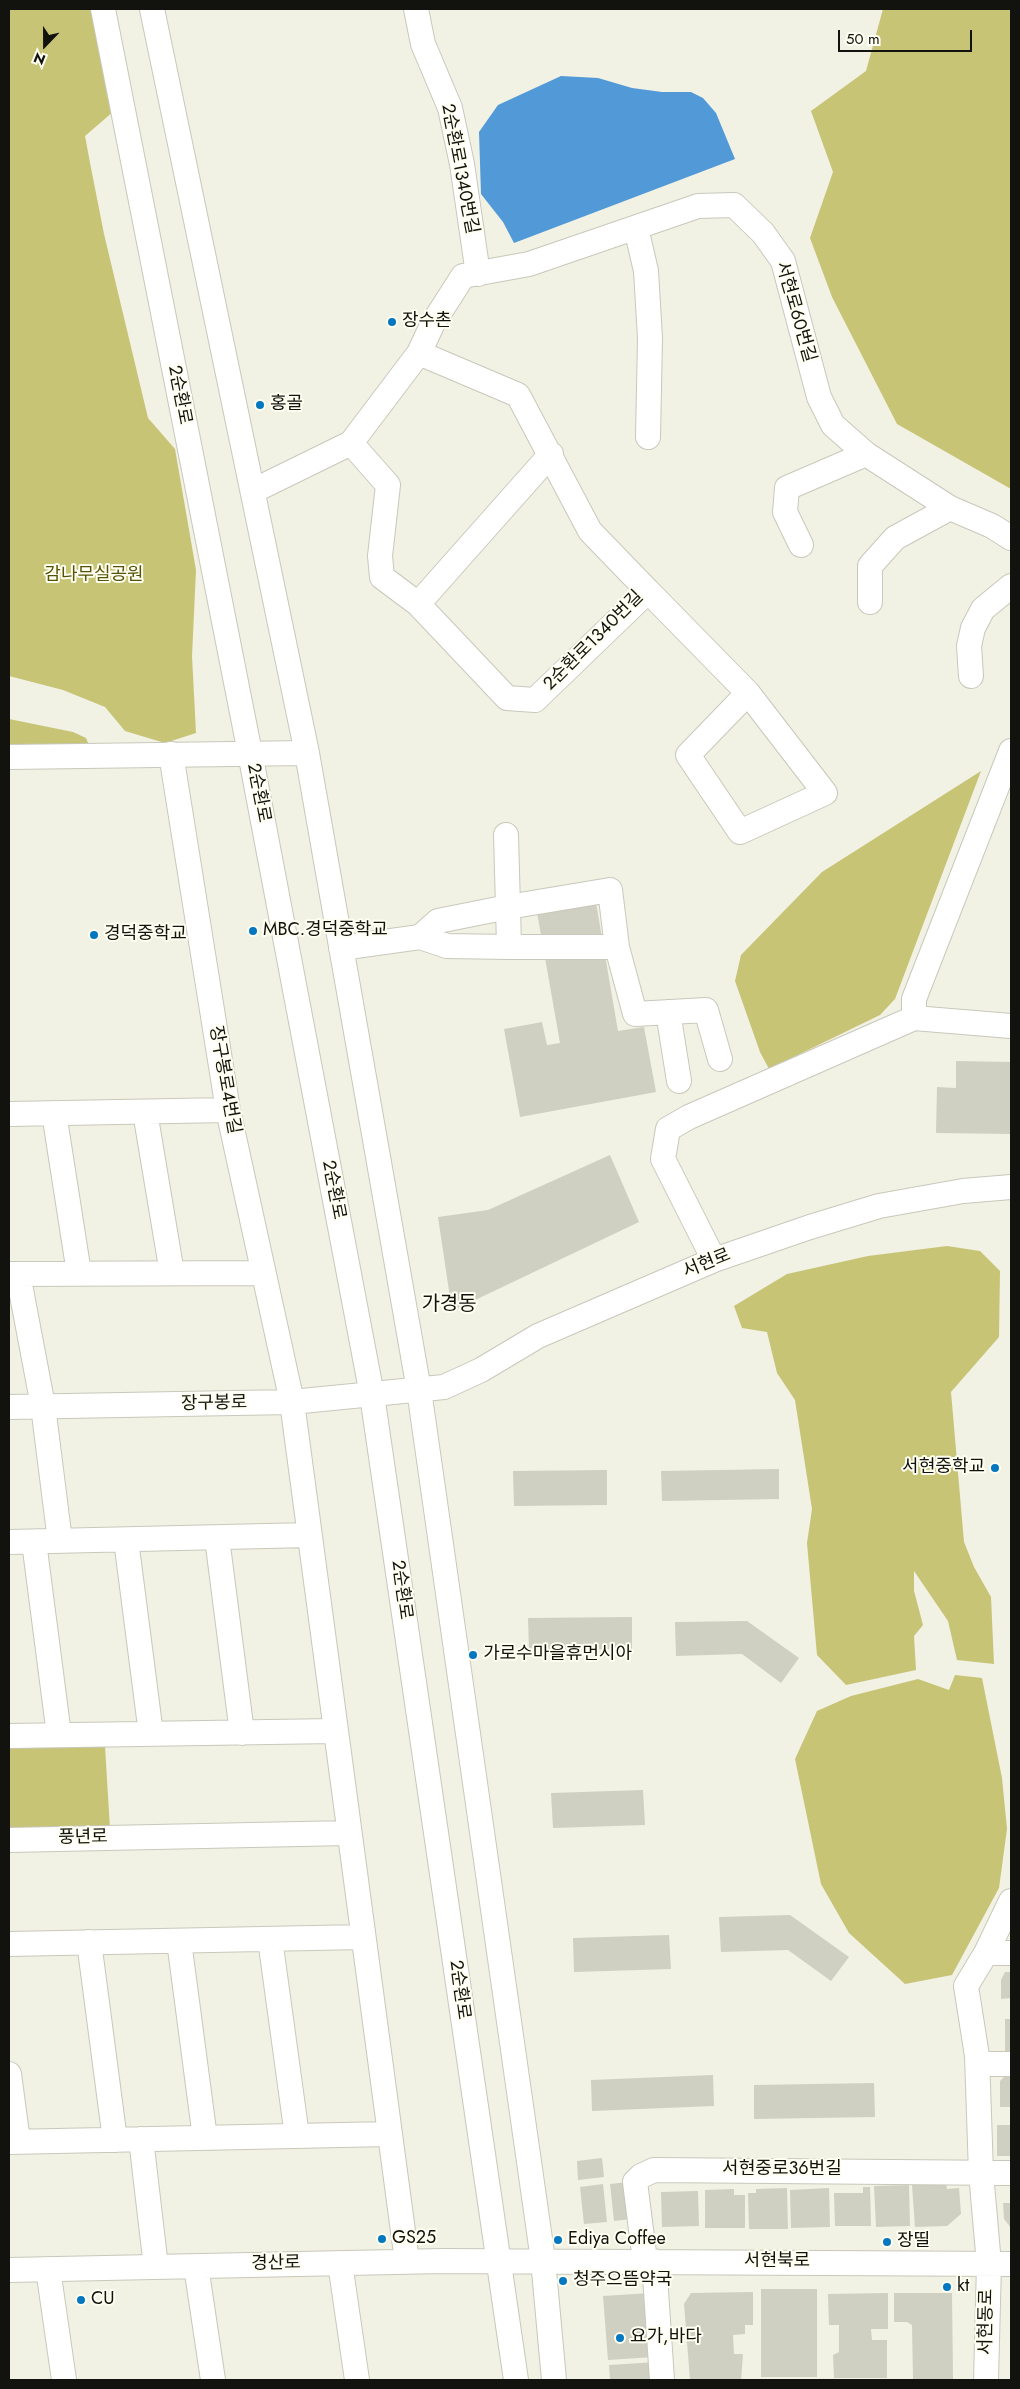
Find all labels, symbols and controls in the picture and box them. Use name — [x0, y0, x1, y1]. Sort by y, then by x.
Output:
north arrow — [20, 20, 70, 70]
scale bar — [840, 20, 974, 52]
text: 50 m — [846, 28, 880, 50]
text: N — [30, 48, 48, 70]
street label: 2순환로1340번길 — [436, 102, 482, 236]
street label: 서현로60번길 — [770, 259, 820, 365]
place label: 장수촌 — [402, 311, 452, 333]
marker: 장수촌 — [386, 316, 398, 328]
street label: 2순환로 — [163, 364, 195, 426]
place label: 홍골 — [270, 394, 303, 416]
marker: 홍골 — [254, 399, 266, 411]
park label: 감나무실공원 — [44, 565, 144, 587]
street label: 2순환로1340번길 — [540, 587, 648, 695]
street label: 2순환로 — [242, 762, 274, 824]
place label: MBC.경덕중학교 — [263, 920, 388, 942]
place label: 경덕중학교 — [104, 924, 187, 946]
marker: MBC.경덕중학교 — [247, 925, 259, 937]
marker: 경덕중학교 — [88, 929, 100, 941]
street label: 장구봉로4번길 — [204, 1024, 244, 1136]
street label: 2순환로 — [317, 1159, 349, 1221]
street label: 서현로 — [680, 1245, 734, 1283]
district label: 가경동 — [421, 1293, 477, 1317]
street label: 장구봉로 — [181, 1393, 247, 1415]
place label: 서현중학교 — [902, 1457, 985, 1479]
marker: 서현중학교 — [989, 1462, 1001, 1474]
street label: 2순환로 — [386, 1559, 416, 1621]
place label: 가로수마을휴먼시아 — [483, 1644, 632, 1666]
marker: 가로수마을휴먼시아 — [467, 1649, 479, 1661]
street label: 풍년로 — [58, 1827, 108, 1849]
street label: 2순환로 — [444, 1959, 474, 2021]
street label: 서현중로36번길 — [722, 2159, 842, 2181]
place label: GS25 — [392, 2228, 436, 2250]
place label: Ediya Coffee — [568, 2229, 666, 2251]
place label: 장띨 — [897, 2231, 930, 2253]
marker: GS25 — [376, 2233, 388, 2245]
marker: Ediya Coffee — [552, 2234, 564, 2246]
marker: 장띨 — [881, 2236, 893, 2248]
street label: 서현북로 — [744, 2251, 810, 2273]
street label: 경산로 — [251, 2253, 301, 2275]
place label: 청주으뜸약국 — [573, 2270, 672, 2292]
marker: 청주으뜸약국 — [557, 2275, 569, 2287]
place label: kt — [957, 2276, 969, 2298]
marker: kt — [941, 2281, 953, 2293]
place label: CU — [91, 2289, 115, 2311]
street label: 서현동로 — [976, 2289, 998, 2355]
marker: CU — [75, 2294, 87, 2306]
place label: 요가,바다 — [630, 2327, 702, 2349]
marker: 요가,바다 — [614, 2332, 626, 2344]

